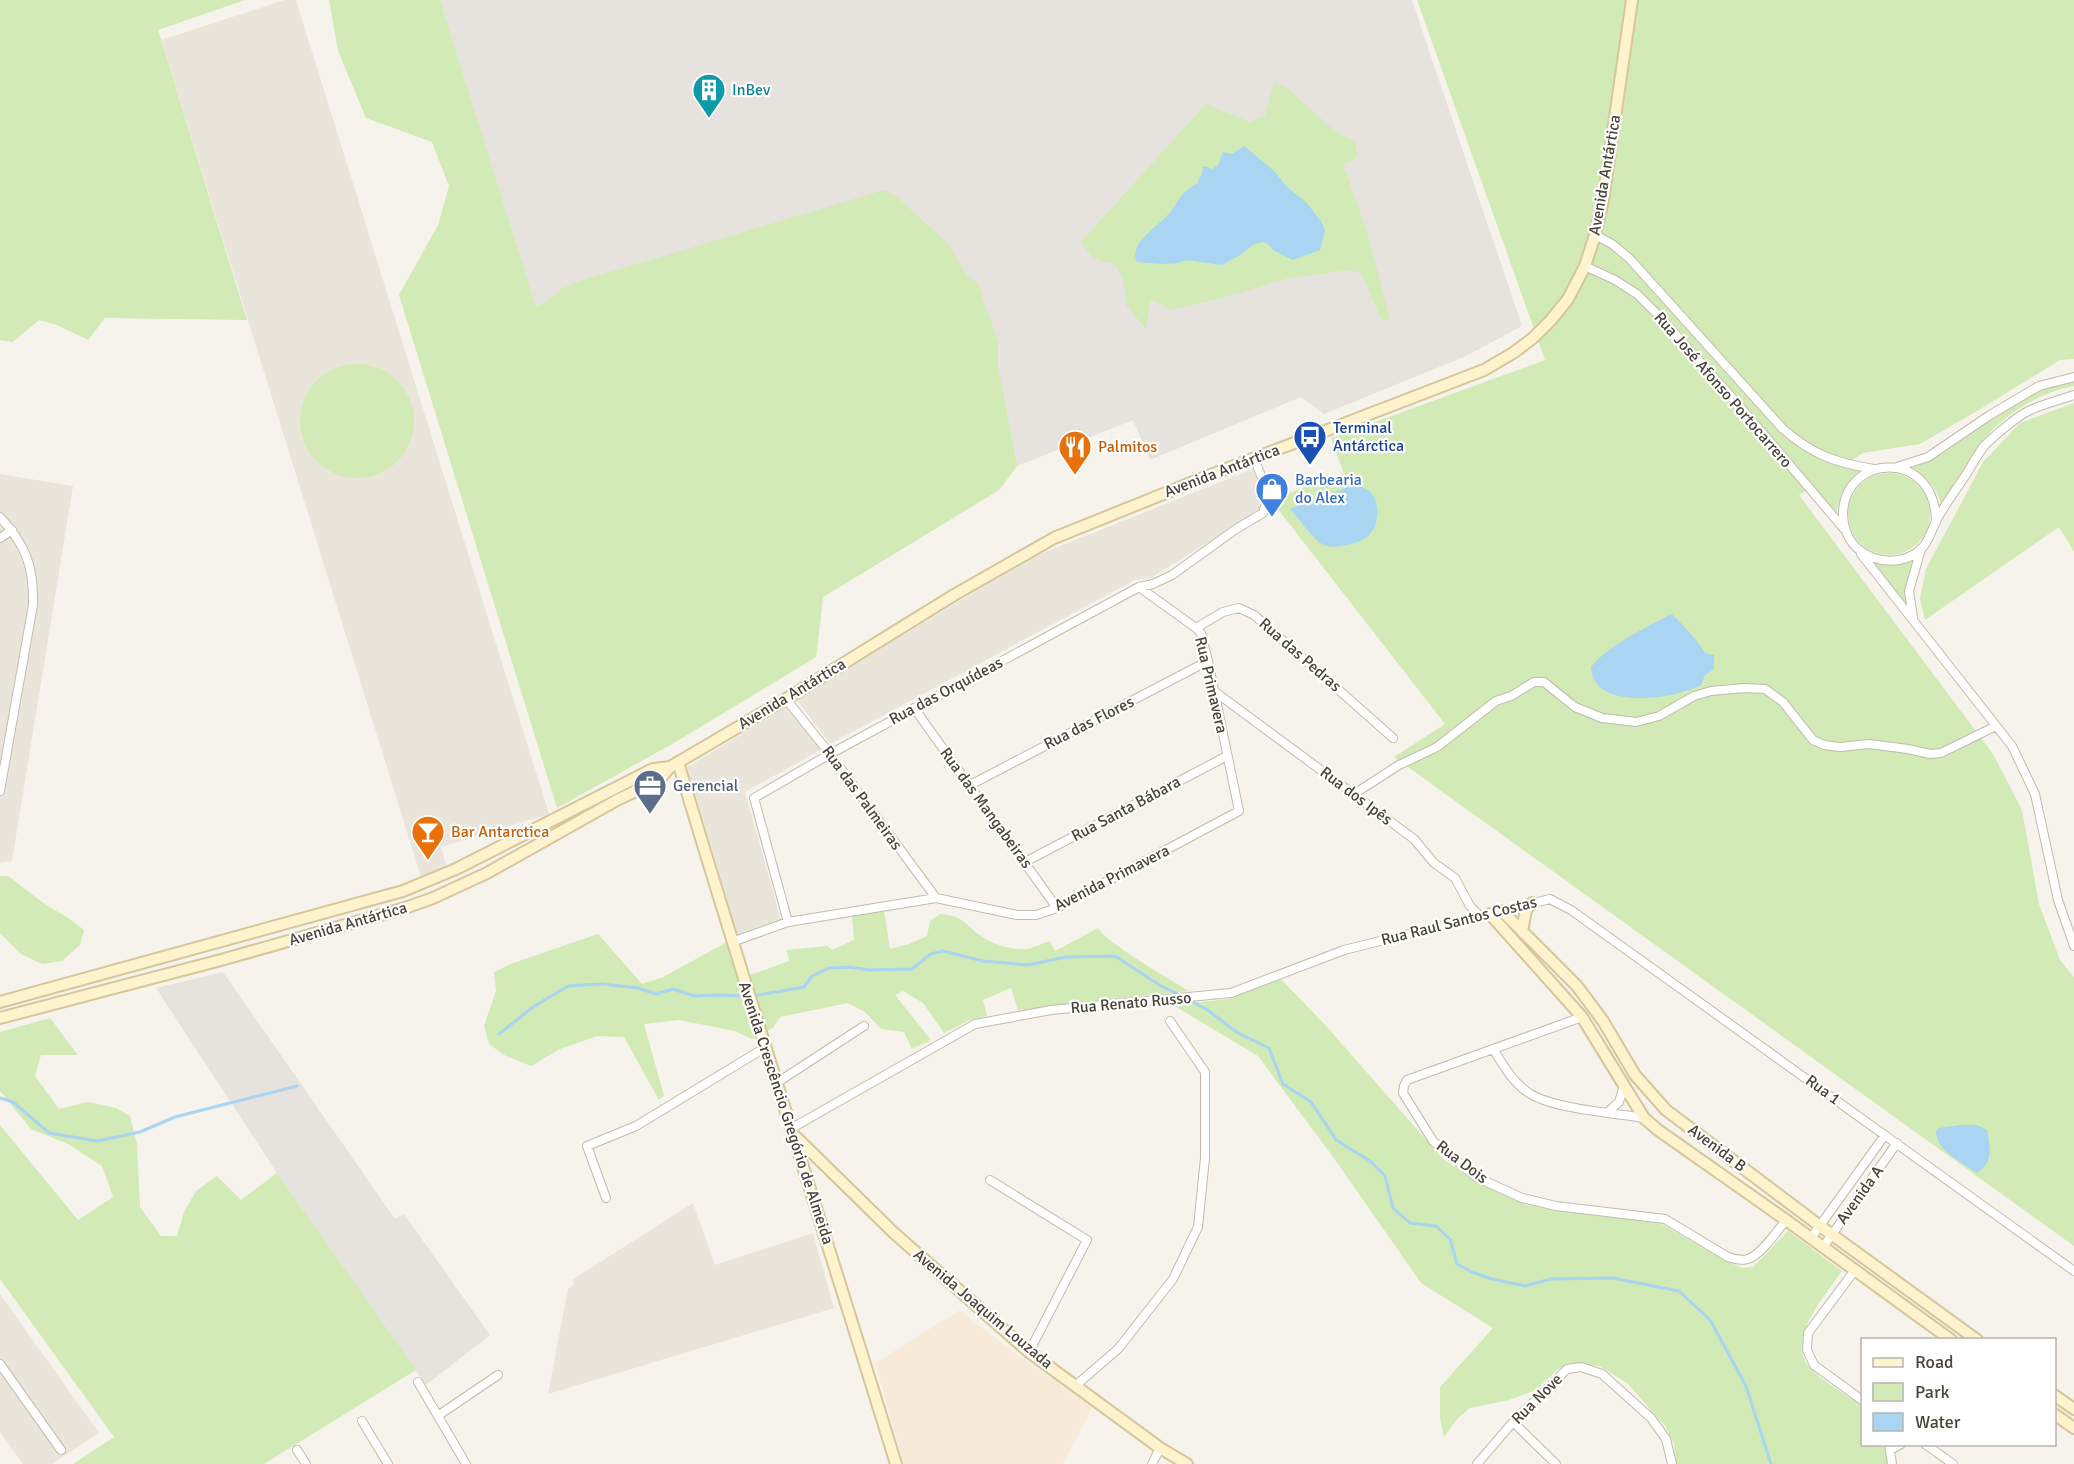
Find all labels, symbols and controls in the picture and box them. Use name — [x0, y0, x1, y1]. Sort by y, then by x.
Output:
building icon: InBev — [691, 72, 727, 119]
place label: InBev — [732, 80, 771, 100]
street label: Avenida Antártica — [1585, 113, 1625, 237]
street label: Rua José Afonso Portocarrero — [1650, 308, 1796, 472]
place label: Terminal Antárctica — [1333, 418, 1404, 456]
bus stop icon: Terminal Antárctica — [1292, 419, 1328, 466]
restaurant icon: Palmitos — [1057, 429, 1093, 476]
place label: Palmitos — [1098, 437, 1157, 457]
street label: Avenida Antártica — [1161, 440, 1283, 502]
place label: Barbearia do Alex — [1295, 470, 1362, 508]
shop icon: Barbearia do Alex — [1254, 471, 1290, 518]
street label: Rua das Pedras — [1255, 614, 1345, 696]
street label: Rua Primavera — [1190, 635, 1232, 735]
street label: Rua das Orquídeas — [886, 653, 1006, 729]
street label: Avenida Antártica — [735, 654, 849, 734]
street label: Rua das Flores — [1041, 692, 1137, 754]
street label: Rua das Palmeiras — [817, 742, 907, 854]
street label: Rua das Mangabeiras — [935, 744, 1037, 872]
street label: Rua dos Ipês — [1316, 762, 1396, 830]
office icon: Gerencial — [632, 768, 668, 815]
street label: Rua Santa Bábara — [1068, 772, 1184, 846]
place label: Gerencial — [673, 776, 739, 796]
bar icon: Bar Antarctica — [410, 814, 446, 861]
place label: Bar Antarctica — [451, 822, 549, 842]
street label: Avenida Primavera — [1051, 840, 1173, 916]
street label: Rua Raul Santos Costas — [1379, 892, 1539, 950]
street label: Avenida Antártica — [287, 898, 409, 950]
street label: Avenida Crescêncio Gregório de Almeida — [734, 979, 838, 1247]
street label: Rua Renato Russo — [1070, 988, 1192, 1018]
street label: Rua 1 — [1802, 1071, 1844, 1109]
street label: Avenida B — [1684, 1120, 1750, 1176]
street label: Rua Dois — [1432, 1136, 1492, 1188]
street label: Avenida A — [1832, 1162, 1888, 1228]
street label: Avenida Joaquim Louzada — [909, 1245, 1057, 1373]
legend — [1861, 1338, 2056, 1446]
text: Road — [1915, 1351, 1954, 1373]
street label: Rua Nove — [1507, 1369, 1567, 1429]
text: Park — [1915, 1381, 1950, 1403]
text: Water — [1915, 1411, 1961, 1433]

